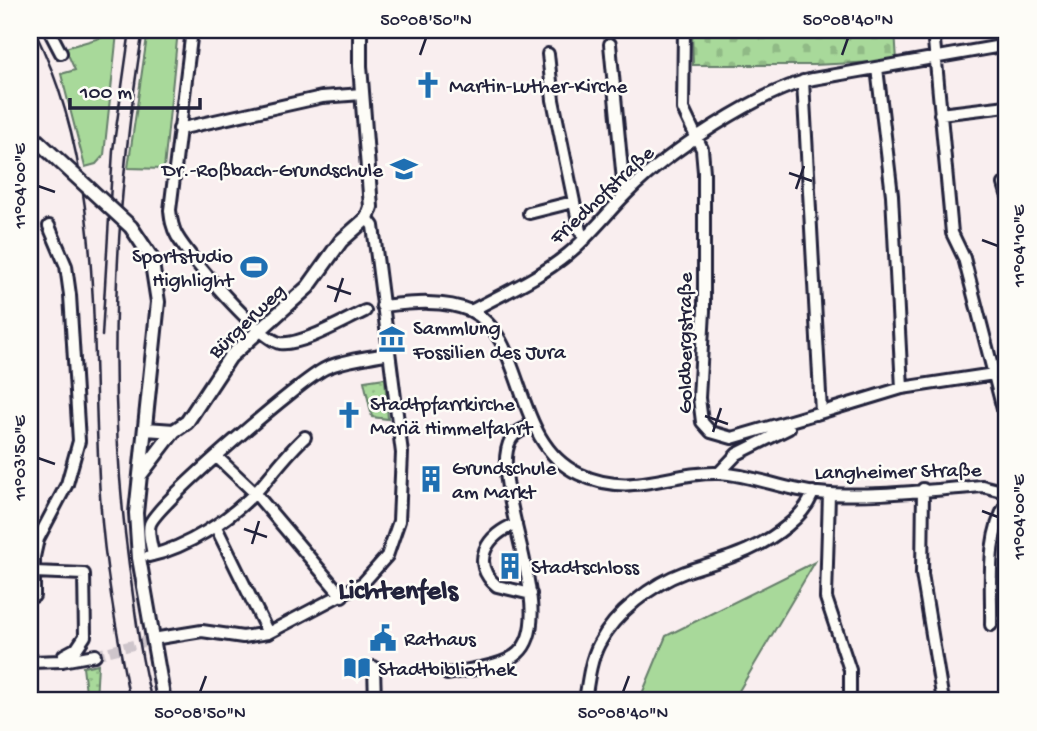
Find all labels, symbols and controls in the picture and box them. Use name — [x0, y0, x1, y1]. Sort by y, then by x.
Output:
text: 50°08'50"N — [380, 11, 472, 32]
text: 50°08'40"N — [803, 11, 893, 32]
scale bar — [70, 66, 200, 110]
church icon: Martin-Luther-Kirche — [413, 70, 443, 100]
place label: Martin-Luther-Kirche — [449, 76, 629, 101]
text: 100 m — [79, 82, 132, 107]
street label: Friedhofstraße — [545, 141, 662, 252]
text: 11°04'00"E — [11, 143, 32, 230]
school or university icon: Dr.-Roßbach-Grundschule — [389, 154, 419, 184]
place label: Dr.-Roßbach-Grundschule — [160, 160, 384, 185]
text: 11°04'10"E — [1010, 204, 1031, 288]
place label: Sportstudio Highlight — [132, 246, 235, 295]
sports icon: Sportstudio Highlight — [239, 252, 269, 282]
street label: Goldbergstraße — [675, 271, 700, 414]
street label: Bürgerweg — [204, 280, 292, 366]
place label: Sammlung Fossilien des Jura — [412, 318, 567, 367]
museum icon: Sammlung Fossilien des Jura — [377, 324, 407, 354]
place label: Stadtpfarrkirche Mariä Himmelfahrt — [370, 394, 534, 443]
church icon: Stadtpfarrkirche Mariä Himmelfahrt — [334, 400, 364, 430]
text: 11°03'50"E — [11, 415, 32, 502]
place label: Grundschule am Markt — [452, 458, 557, 507]
street label: Langheimer Straße — [814, 460, 983, 487]
building icon: Grundschule am Markt — [416, 464, 446, 494]
text: 11°04'00"E — [1010, 474, 1031, 561]
building icon: Stadtschloss — [495, 551, 525, 581]
place label: Stadtschloss — [531, 557, 640, 582]
district label: Lichtenfels — [338, 576, 459, 609]
public building icon: Rathaus — [368, 623, 398, 653]
place label: Rathaus — [404, 629, 477, 654]
library icon: Stadtbibliothek — [342, 653, 372, 683]
place label: Stadtbibliothek — [378, 659, 518, 684]
text: 50°08'50"N — [154, 704, 246, 725]
text: 50°08'40"N — [578, 704, 668, 725]

